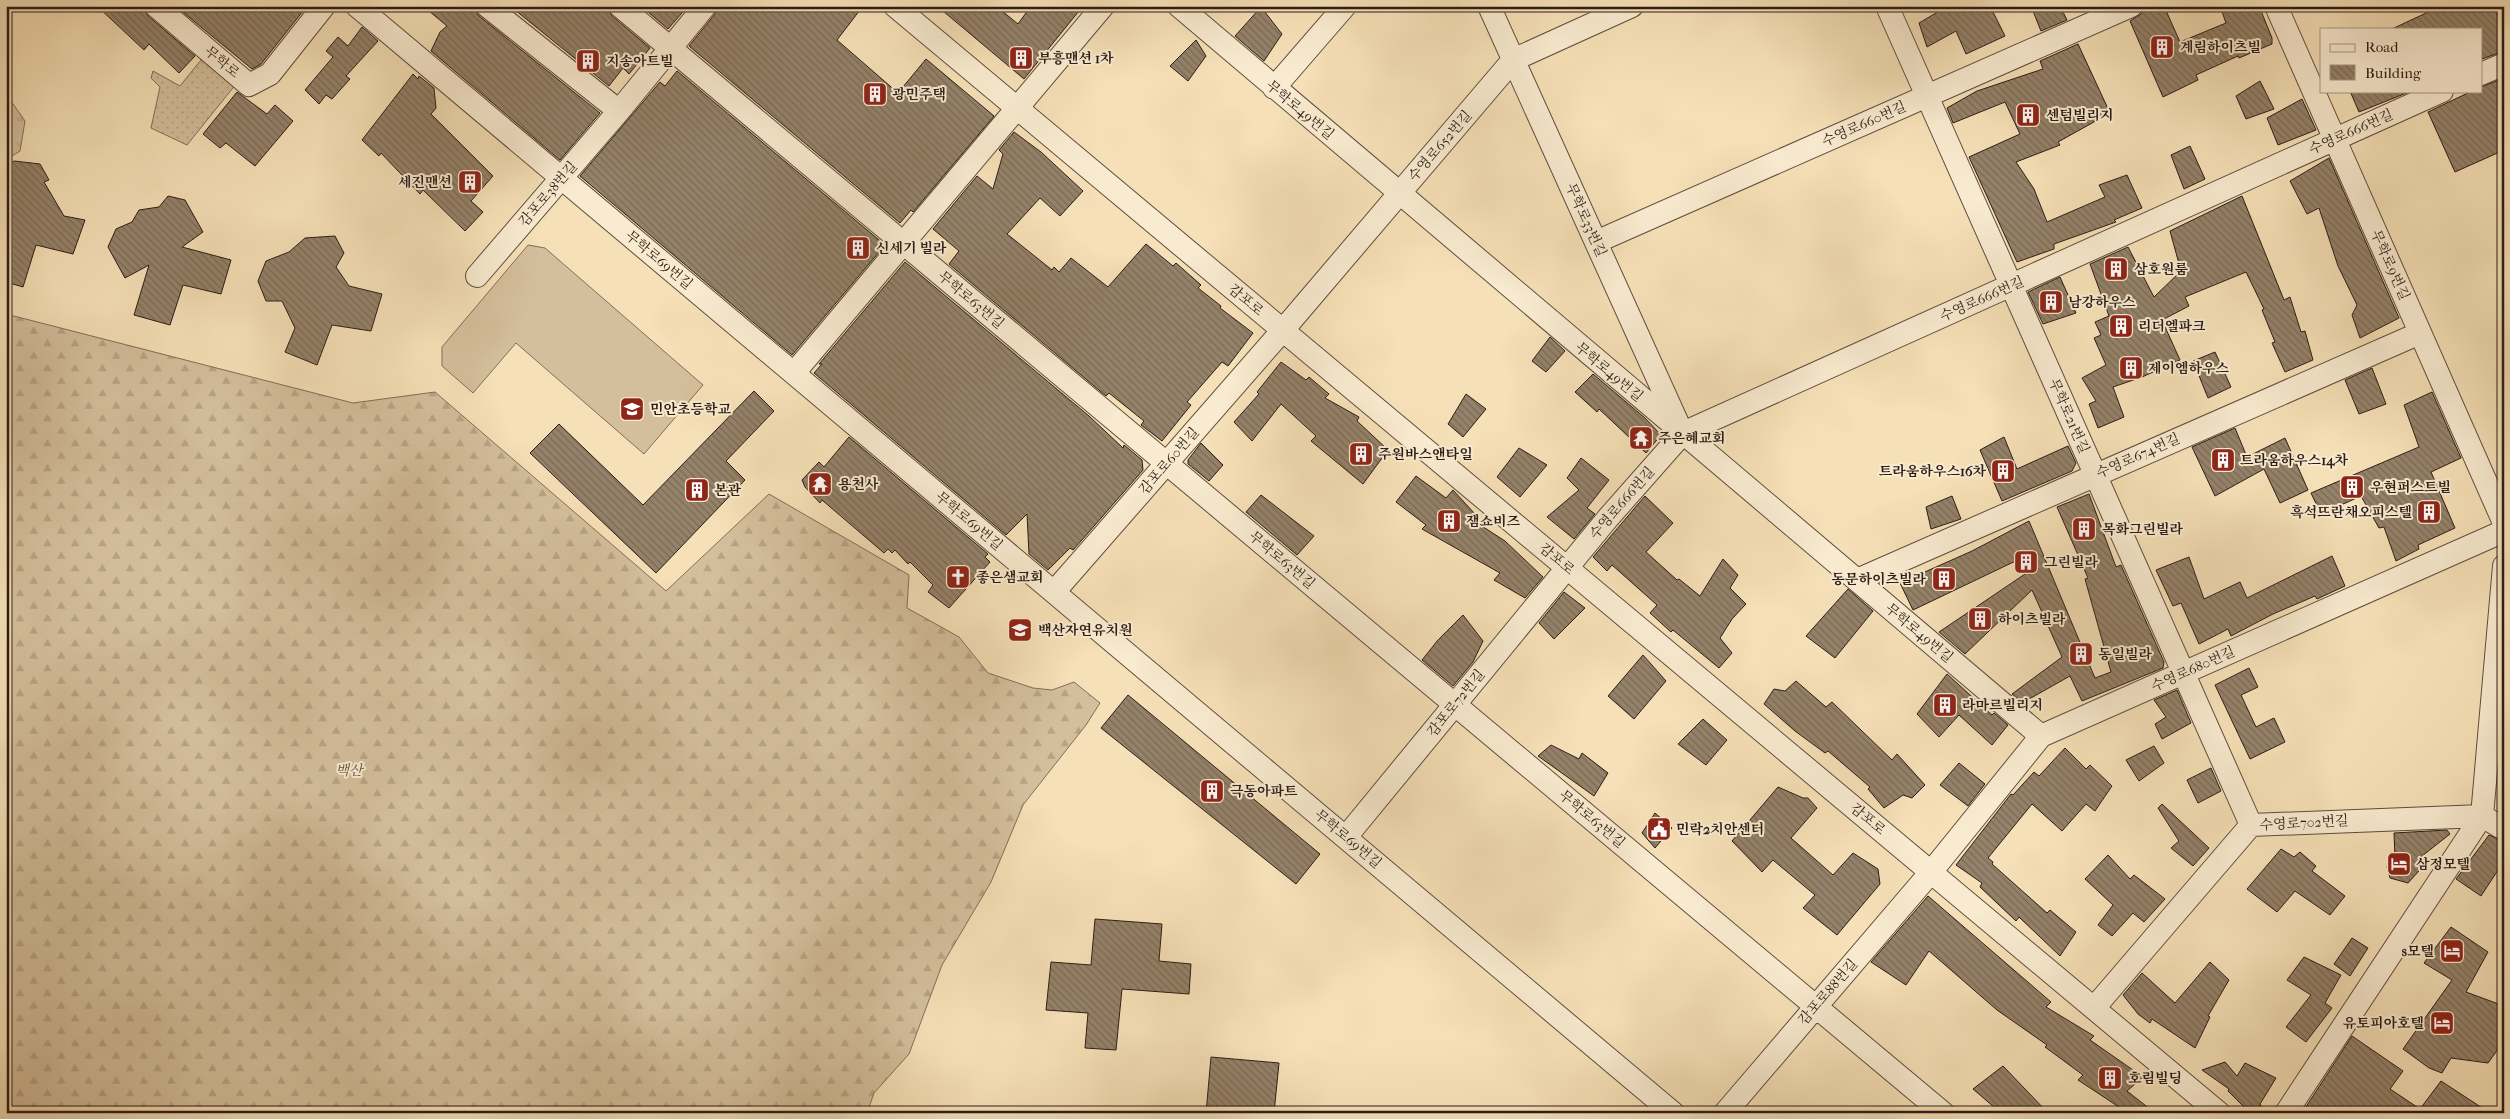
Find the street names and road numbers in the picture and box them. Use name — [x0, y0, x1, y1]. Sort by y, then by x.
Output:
street label: 무학로 — [201, 42, 243, 82]
street label: 무학로49번길 — [1263, 77, 1337, 143]
street label: 수영로660번길 — [1819, 98, 1909, 150]
street label: 수영로666번길 — [2306, 106, 2396, 158]
street label: 수영로652번길 — [1405, 107, 1475, 185]
street label: 감포로38번길 — [515, 158, 581, 230]
street label: 무학로33번길 — [1562, 180, 1610, 260]
street label: 무학로69번길 — [622, 227, 696, 293]
street label: 무학로9번길 — [2367, 227, 2413, 303]
street label: 무학로63번길 — [935, 267, 1007, 333]
street label: 수영로666번길 — [1937, 273, 2027, 325]
street label: 감포로 — [1225, 280, 1267, 320]
street label: 무학로49번길 — [1572, 339, 1646, 405]
street label: 무학로21번길 — [2045, 376, 2093, 456]
street label: 감포로60번길 — [1135, 424, 1203, 498]
street label: 수영로674번길 — [2094, 430, 2182, 482]
street label: 수영로666번길 — [1586, 463, 1658, 543]
street label: 무학로69번길 — [932, 488, 1006, 554]
street label: 무학로63번길 — [1246, 527, 1318, 593]
street label: 감포로 — [1536, 539, 1578, 579]
street label: 무학로49번길 — [1882, 600, 1956, 666]
street label: 수영로680번길 — [2148, 643, 2238, 695]
street label: 감포로72번길 — [1424, 666, 1488, 740]
street label: 무학로63번길 — [1556, 786, 1628, 852]
street label: 감포로 — [1847, 799, 1889, 839]
street label: 무학로69번길 — [1311, 806, 1385, 872]
street label: 수영로702번길 — [2259, 812, 2349, 834]
street label: 감포로88번길 — [1795, 956, 1861, 1028]

